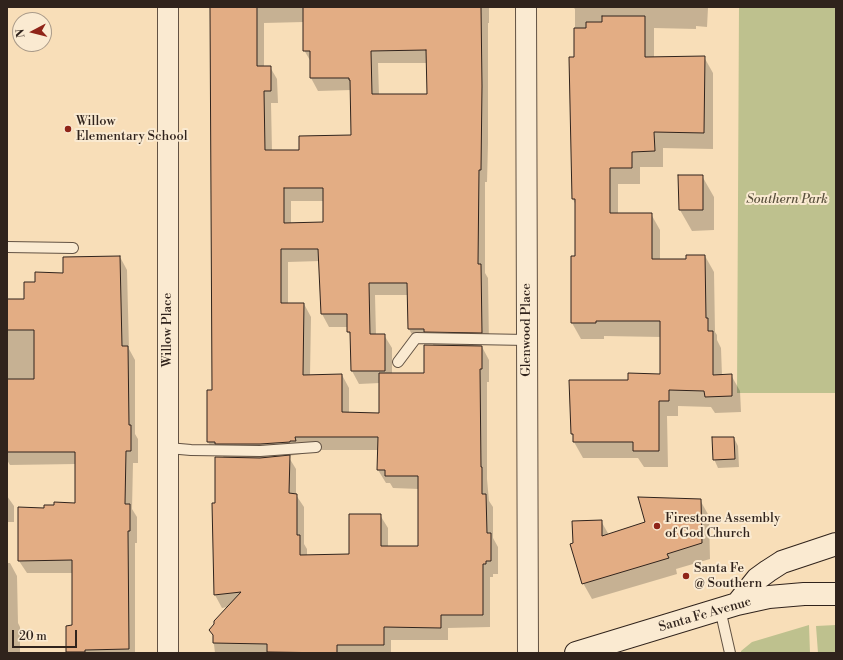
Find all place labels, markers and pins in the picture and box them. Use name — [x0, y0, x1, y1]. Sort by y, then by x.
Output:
place label: Willow Elementary School — [76, 114, 188, 145]
marker: Willow Elementary School — [63, 124, 73, 134]
place label: Firestone Assembly of God Church — [665, 511, 780, 542]
marker: Firestone Assembly of God Church — [652, 521, 662, 531]
place label: Santa Fe @ Southern — [694, 561, 762, 592]
marker: Santa Fe @ Southern — [681, 571, 691, 581]

